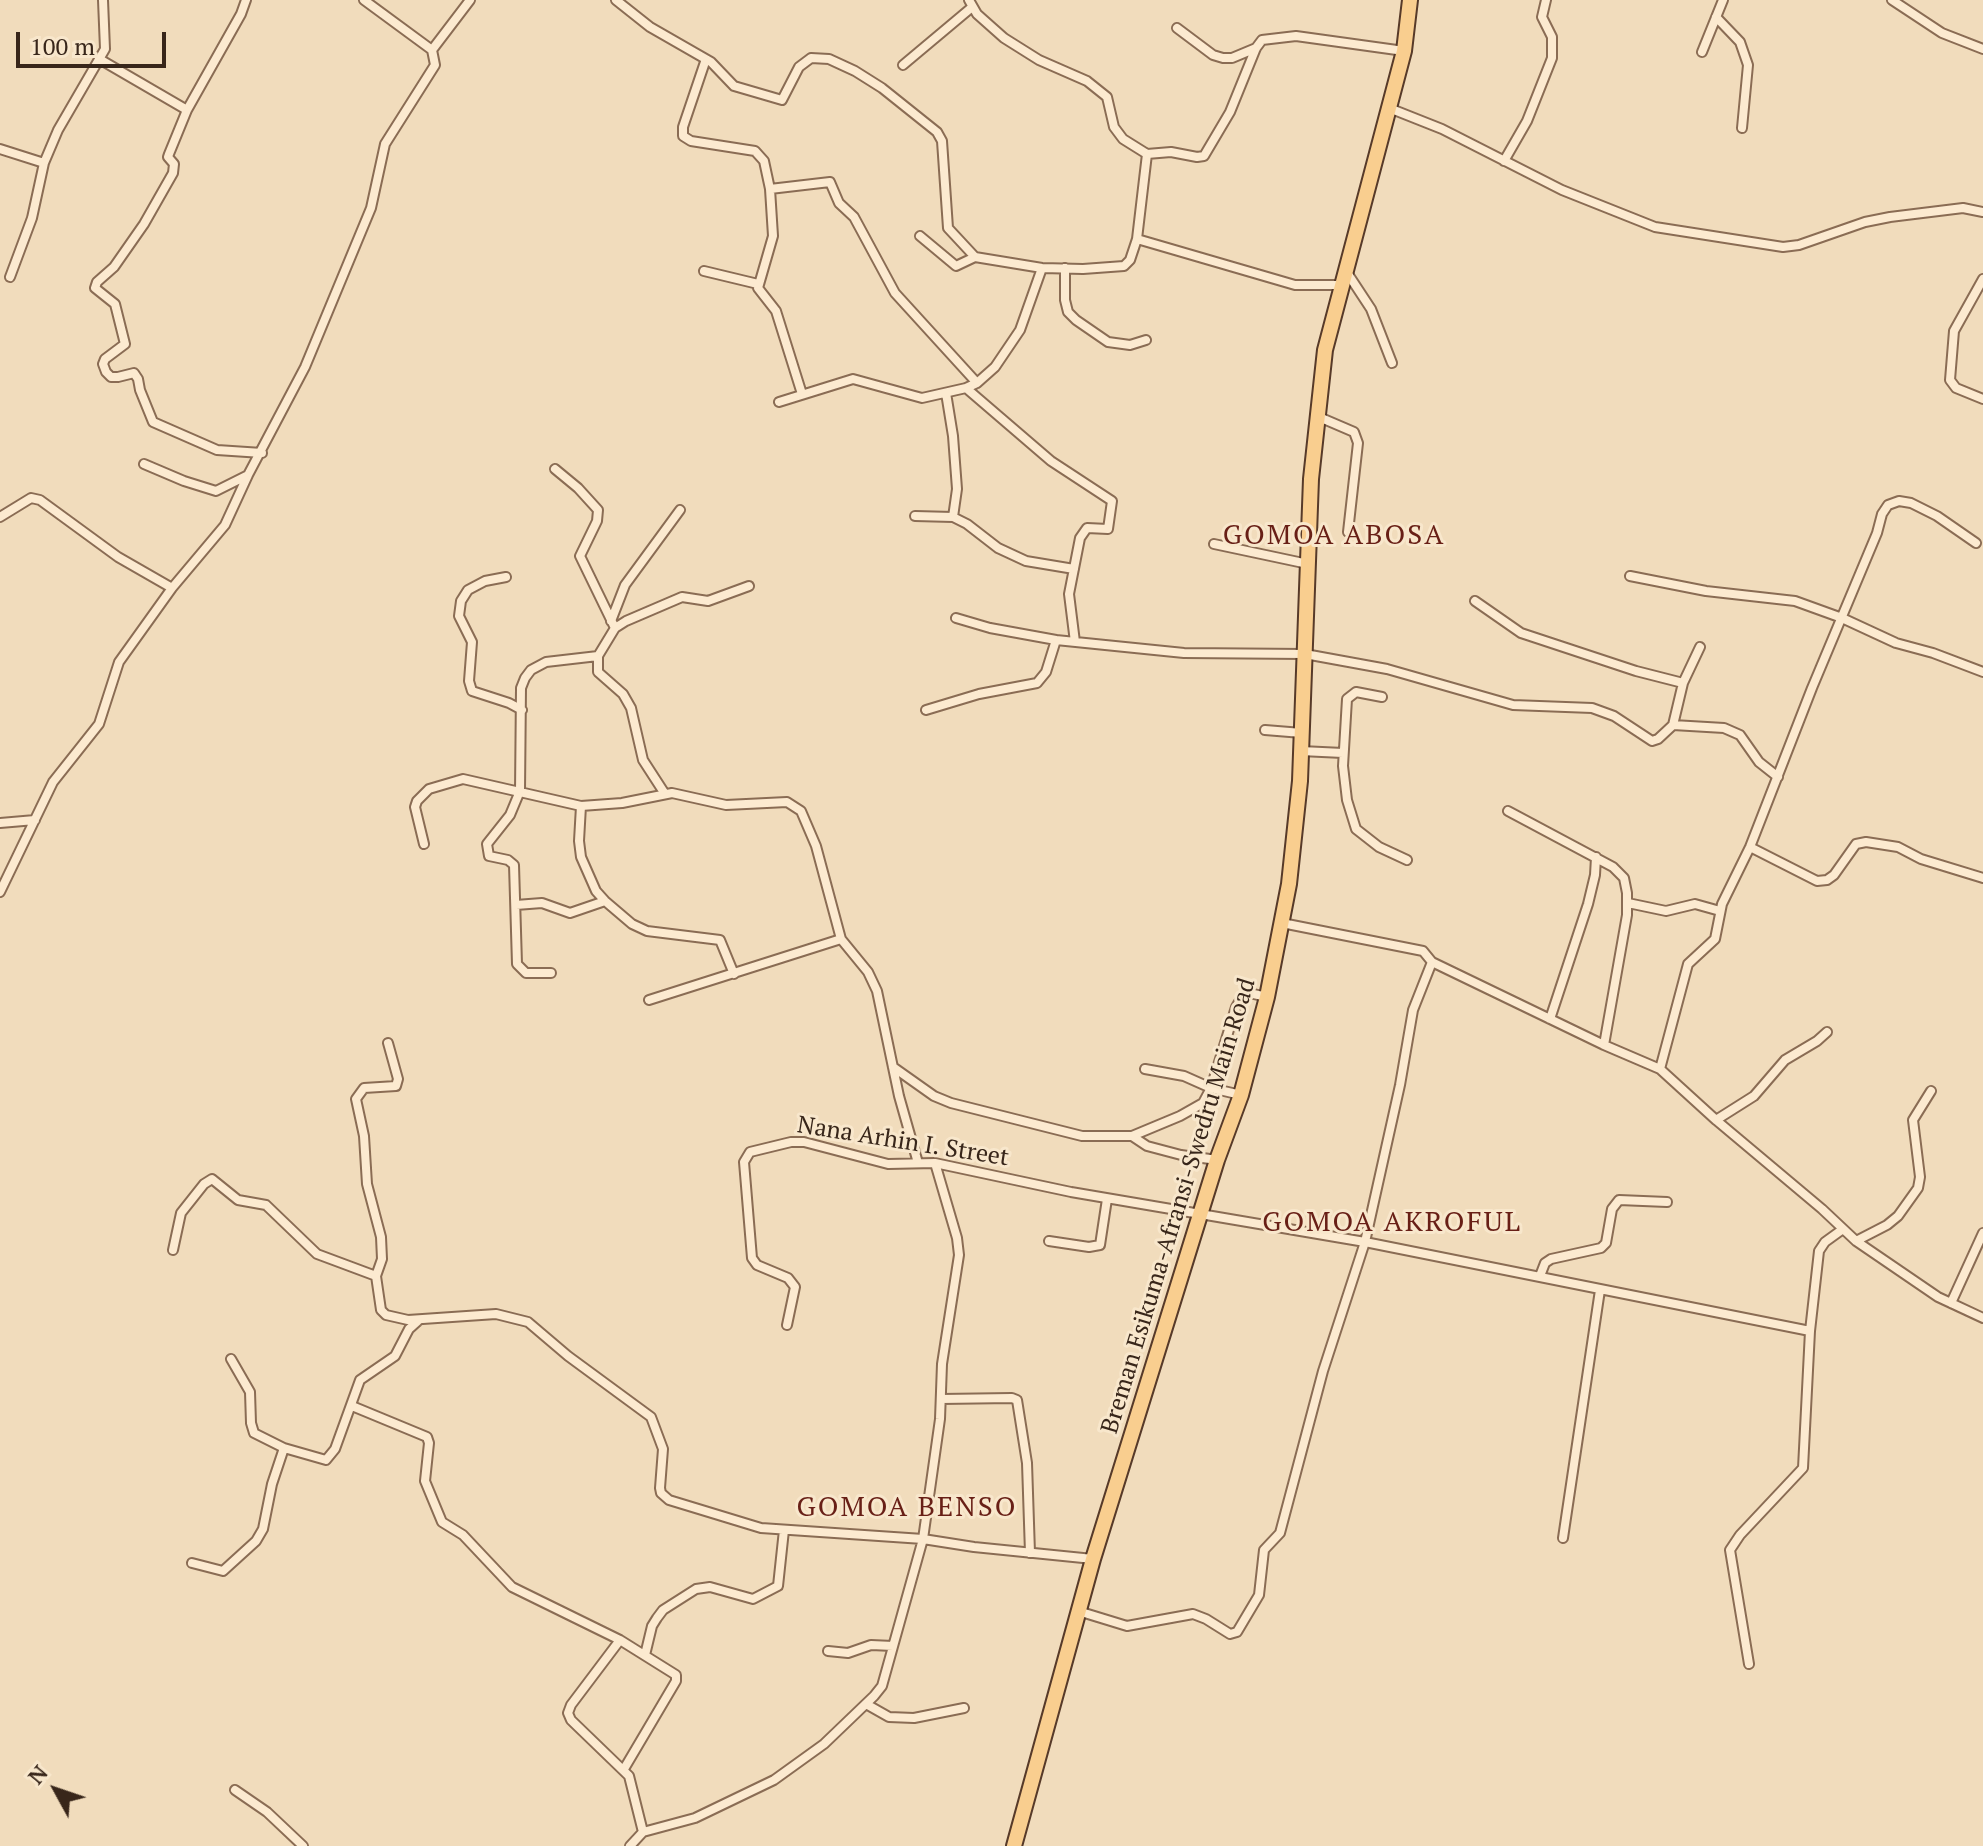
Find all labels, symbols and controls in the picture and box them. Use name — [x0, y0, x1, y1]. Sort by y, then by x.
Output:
scale bar — [20, 16, 170, 66]
text: 100 m — [30, 30, 95, 62]
district label: GOMOA ABOSA — [1223, 519, 1445, 553]
street label: Breman Esikuma-Afransi-Swedru Main Road — [1096, 975, 1262, 1437]
street label: Nana Arhin I. Street — [795, 1111, 1011, 1173]
district label: GOMOA AKROFUL — [1262, 1206, 1522, 1240]
district label: GOMOA BENSO — [796, 1491, 1018, 1525]
north arrow — [16, 1750, 96, 1830]
text: N — [21, 1759, 54, 1790]

